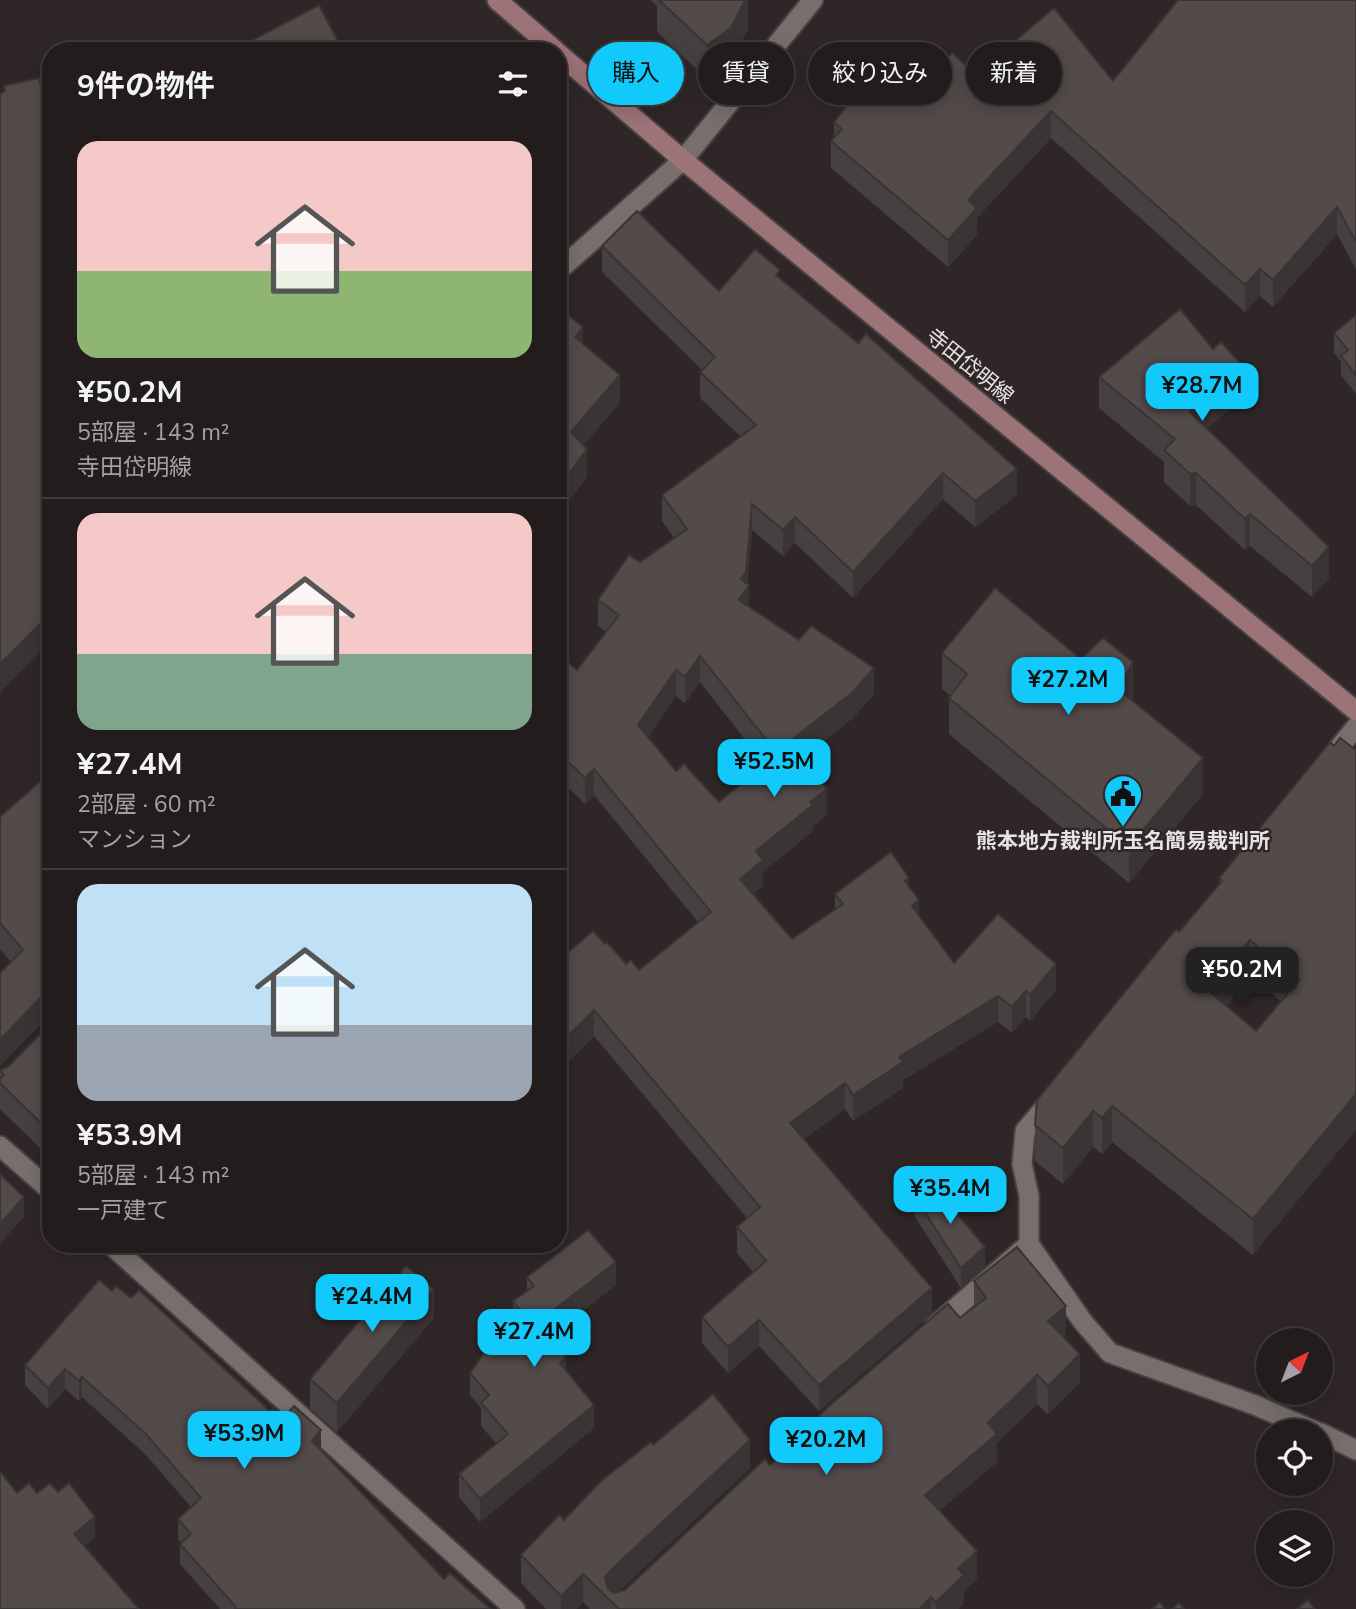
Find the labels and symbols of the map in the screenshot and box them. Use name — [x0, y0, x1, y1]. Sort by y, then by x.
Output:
street label: 寺田岱明線 — [920, 322, 1020, 410]
pin: ¥28.7M — [1145, 364, 1259, 423]
pin: ¥27.2M — [1011, 658, 1125, 717]
pin: ¥52.5M — [717, 740, 831, 799]
public building icon: 熊本地方裁判所玉名簡易裁判所 — [1102, 773, 1144, 828]
place label: 熊本地方裁判所玉名簡易裁判所 — [976, 827, 1270, 855]
pin: ¥50.2M — [1185, 948, 1299, 1007]
pin: ¥35.4M — [893, 1166, 1007, 1226]
pin: ¥24.4M — [315, 1274, 429, 1334]
pin: ¥27.4M — [477, 1310, 591, 1369]
north arrow — [1256, 1328, 1334, 1405]
pin: ¥53.9M — [187, 1412, 301, 1471]
pin: ¥20.2M — [769, 1418, 883, 1477]

